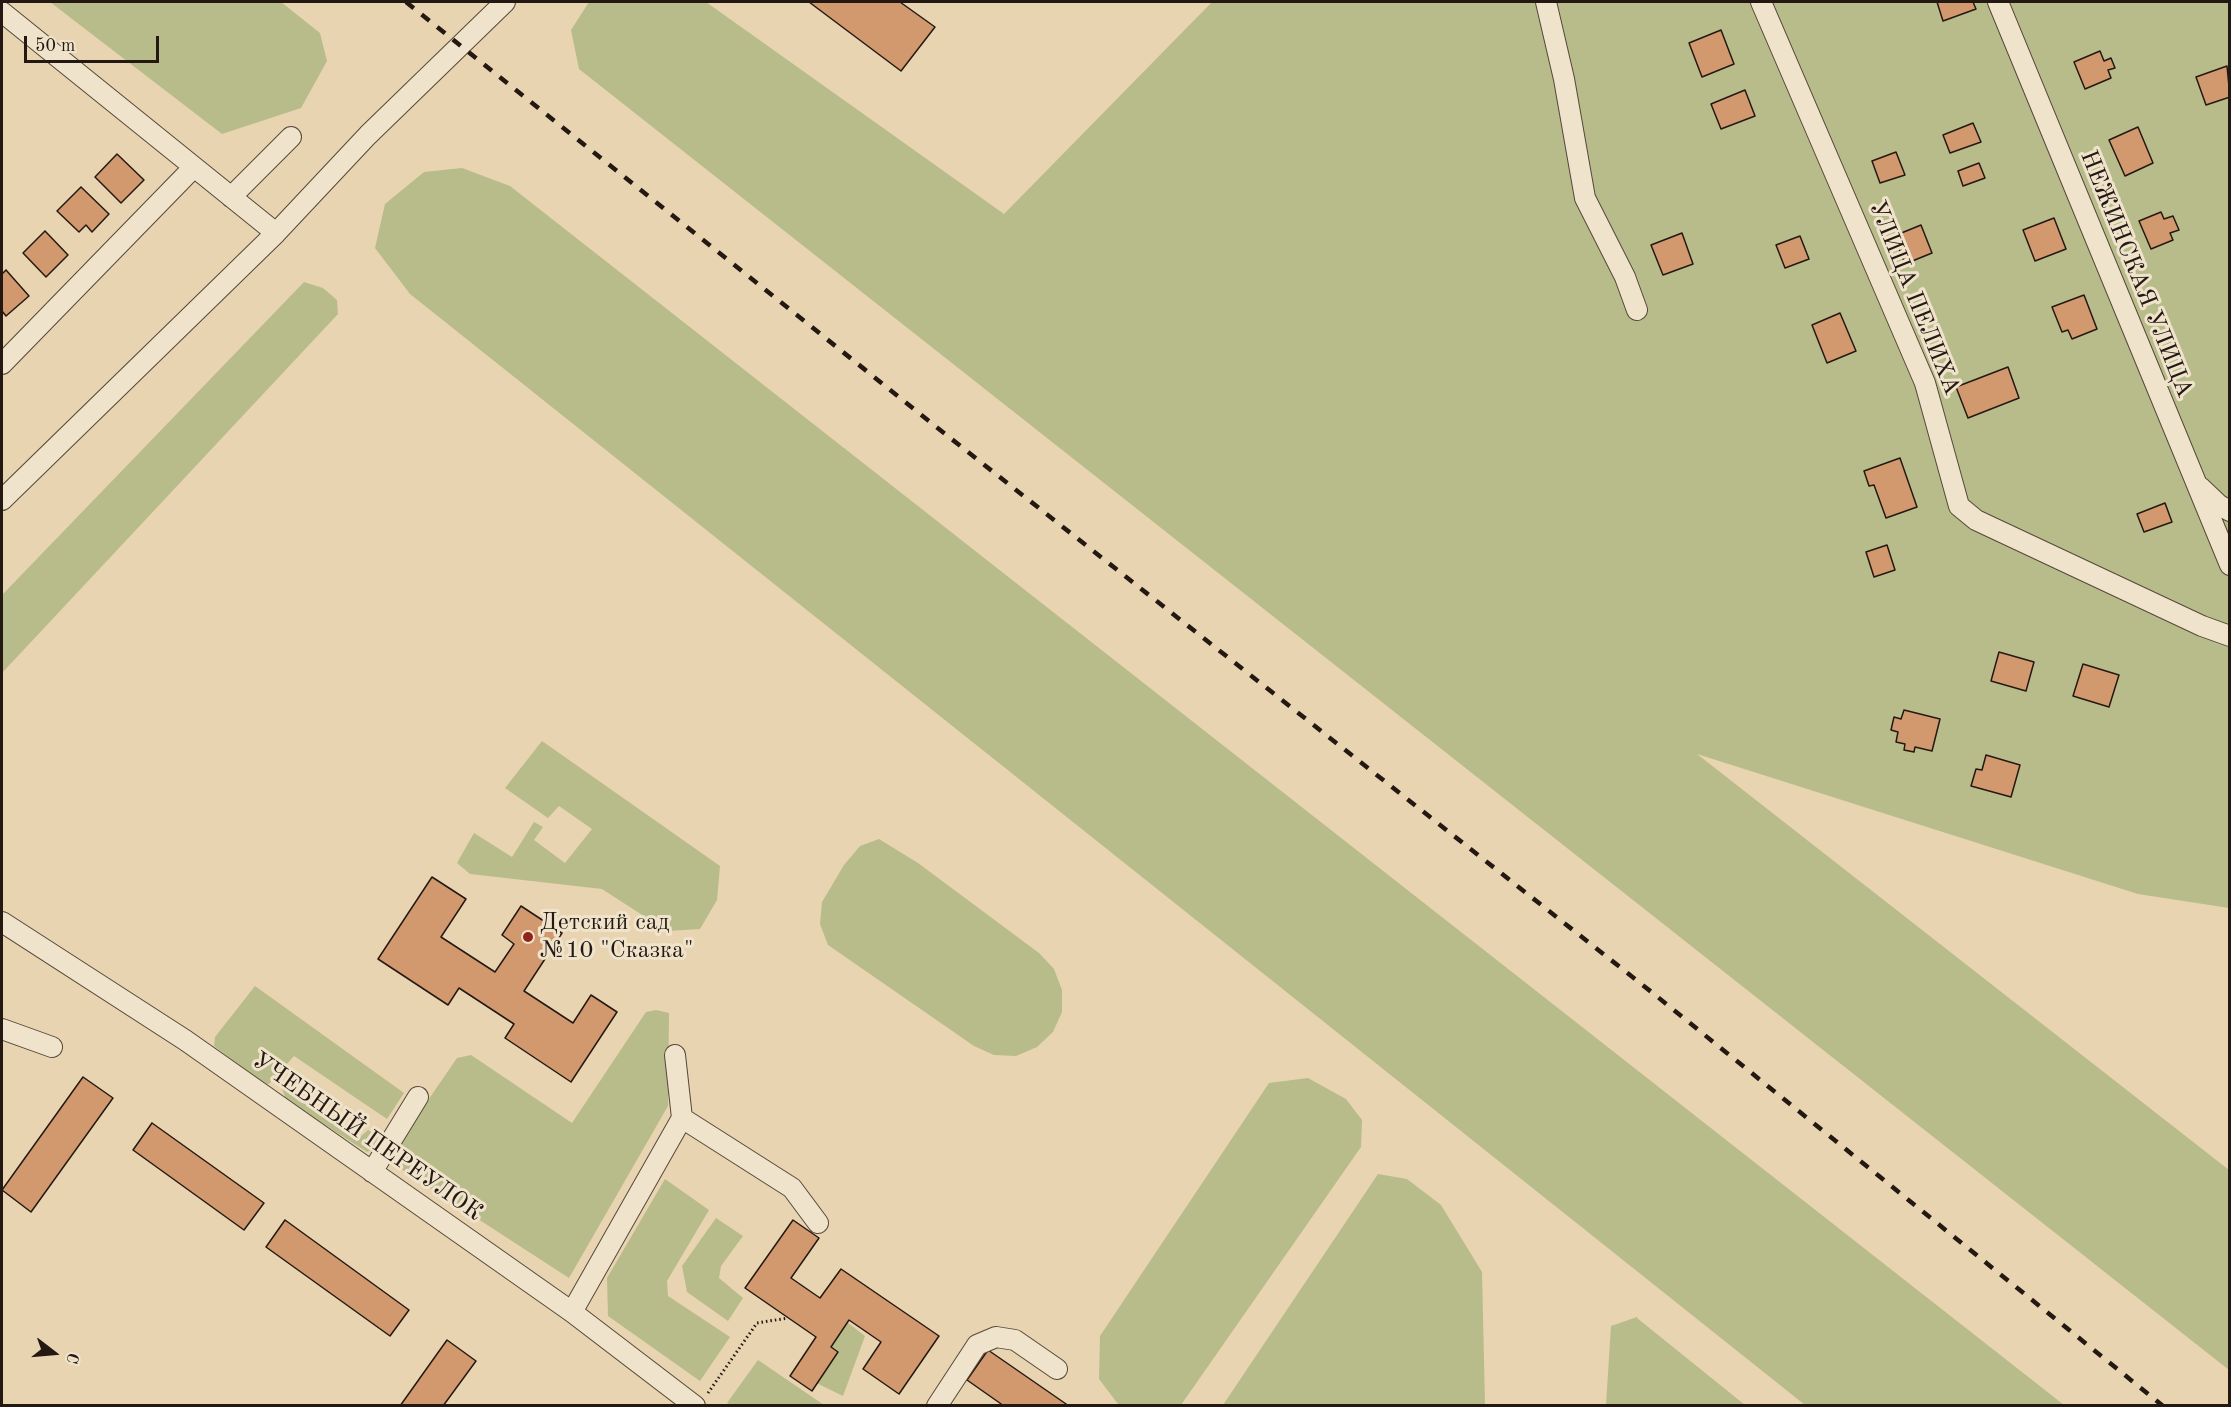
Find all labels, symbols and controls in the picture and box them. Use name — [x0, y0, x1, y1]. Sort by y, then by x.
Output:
scale bar — [27, 24, 162, 62]
text: 50 m — [35, 37, 75, 55]
street label: НЕЖИНСКАЯ УЛИЦА — [2073, 146, 2199, 402]
street label: УЛИЦА ПЕЛИХА — [1862, 197, 1966, 399]
place label: Детский сад №10 "Сказка" — [540, 909, 693, 965]
marker: Детский сад №10 "Сказка" — [521, 930, 535, 944]
street label: УЧЕБНЫЙ ПЕРЕУЛОК — [246, 1046, 488, 1228]
north arrow — [24, 1323, 84, 1383]
text: С — [62, 1351, 80, 1365]

